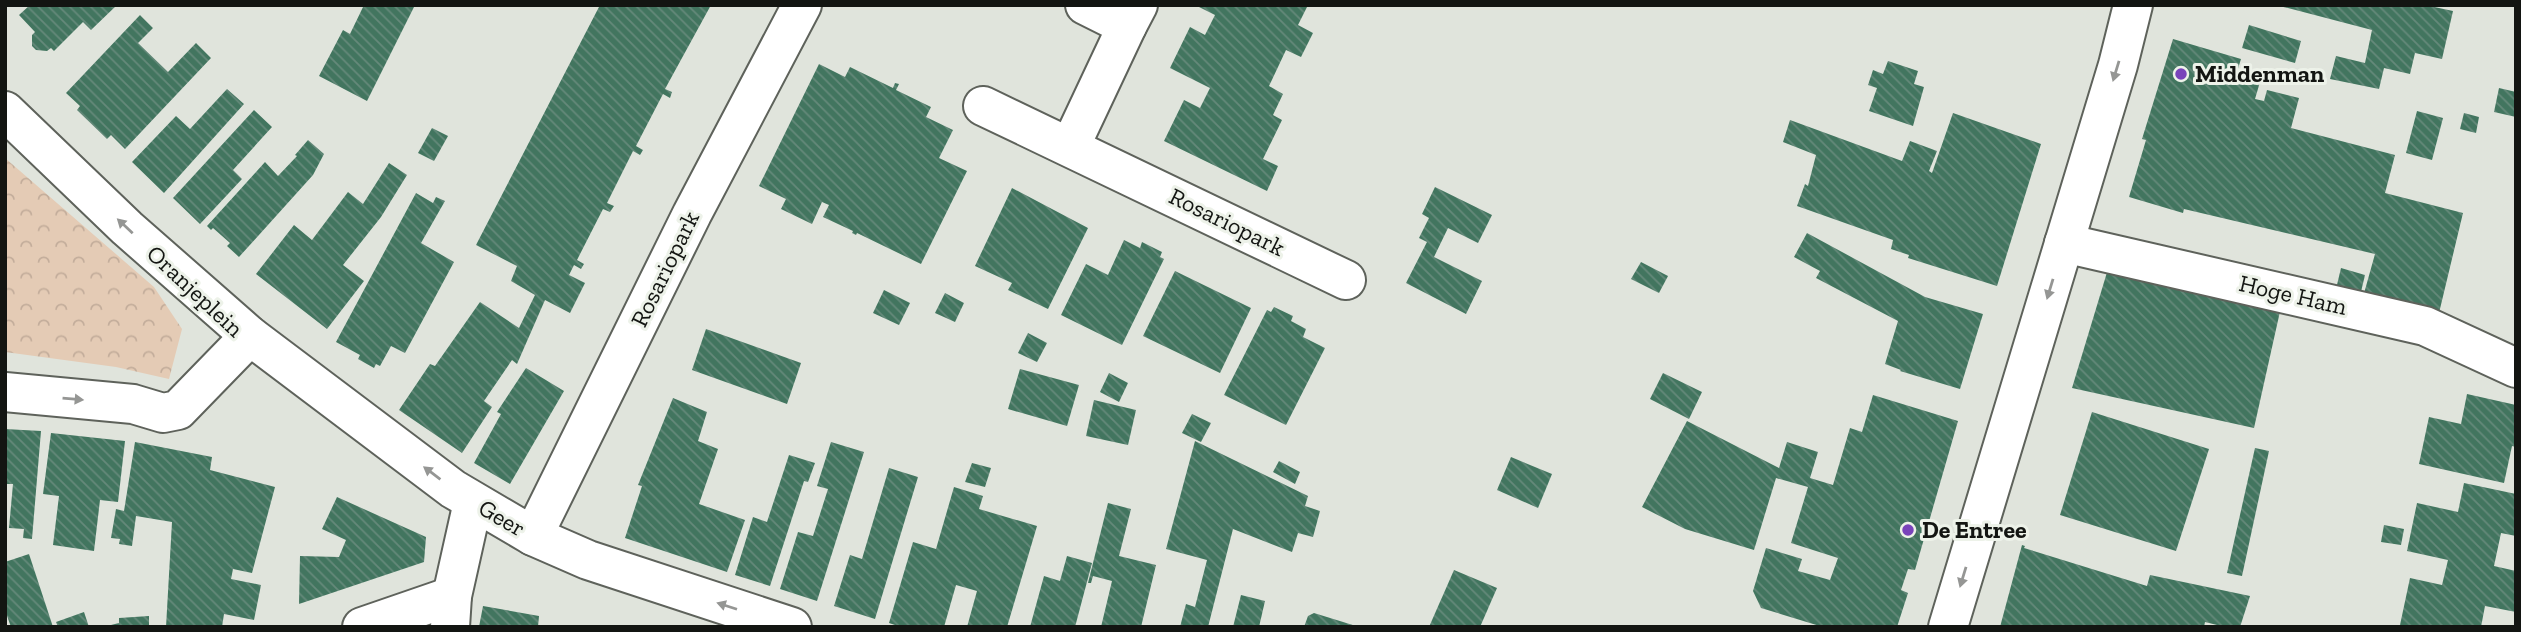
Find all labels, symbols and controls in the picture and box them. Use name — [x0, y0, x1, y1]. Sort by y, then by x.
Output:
place label: Middenman — [2195, 59, 2324, 88]
one-way arrow — [2110, 61, 2120, 82]
marker: Middenman — [2173, 66, 2189, 82]
street label: Rosariopark — [1165, 181, 1290, 262]
street label: Rosariopark — [624, 206, 705, 331]
one-way arrow — [116, 218, 134, 234]
street label: Oranjeplein — [141, 239, 250, 343]
street label: Hoge Ham — [2236, 268, 2350, 321]
one-way arrow — [2044, 279, 2054, 300]
one-way arrow — [62, 393, 84, 404]
one-way arrow — [423, 466, 442, 480]
street label: Geer — [474, 493, 531, 542]
place label: De Entree — [1922, 515, 2027, 544]
marker: De Entree — [1900, 522, 1916, 538]
one-way arrow — [1958, 567, 1968, 588]
one-way arrow — [717, 600, 738, 610]

